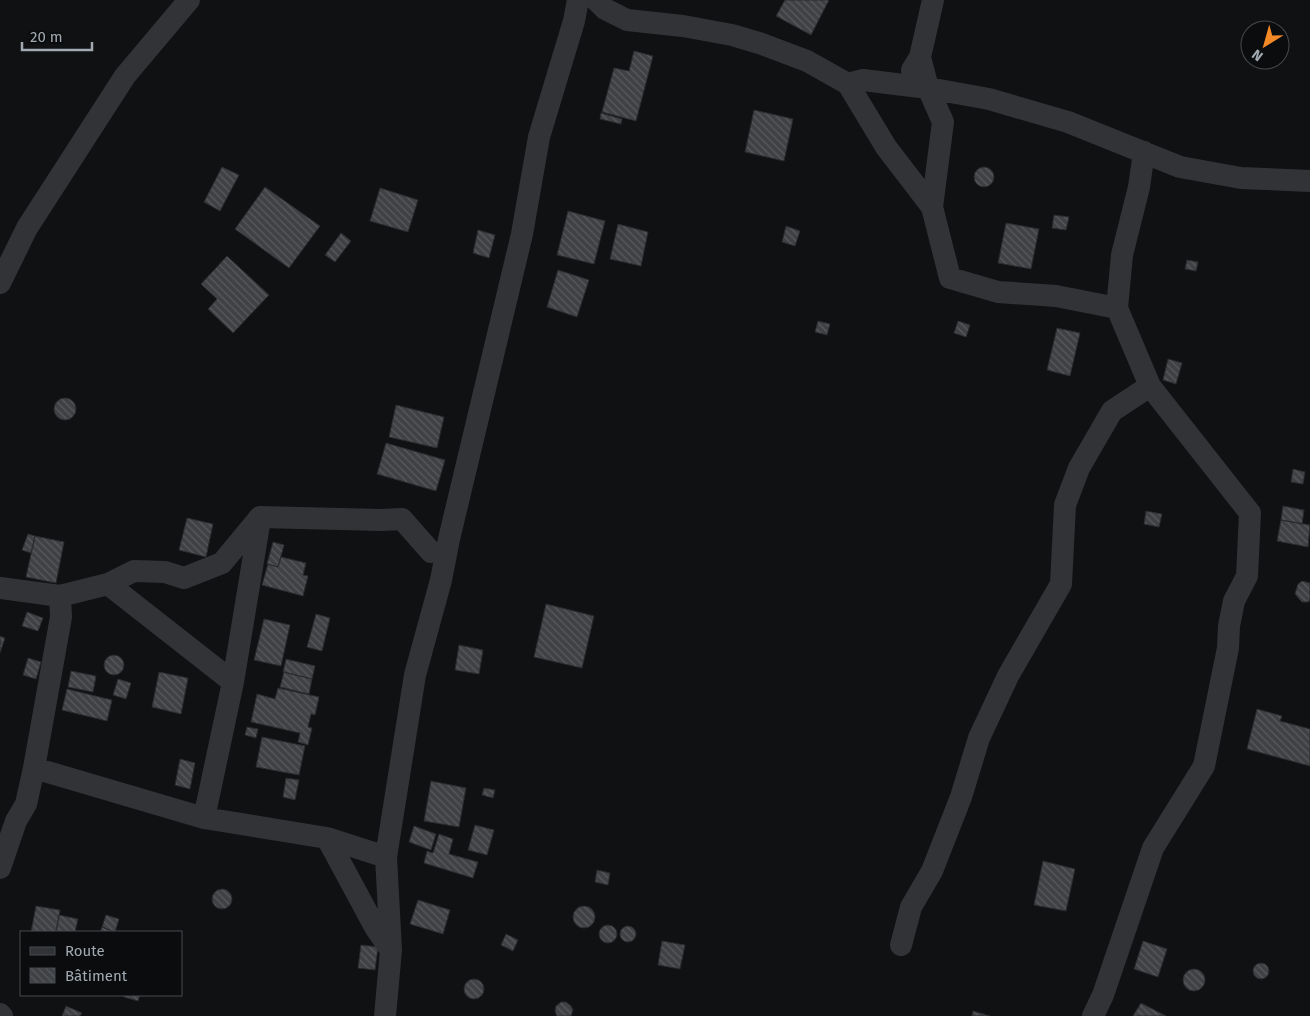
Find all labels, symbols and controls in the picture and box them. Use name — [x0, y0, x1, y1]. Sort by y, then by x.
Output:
scale bar — [22, 20, 92, 52]
north arrow — [1240, 20, 1290, 70]
text: 20 m — [30, 28, 63, 46]
text: N — [1249, 45, 1266, 65]
legend — [20, 931, 182, 996]
text: Route — [65, 942, 105, 960]
text: Bâtiment — [65, 967, 128, 985]

